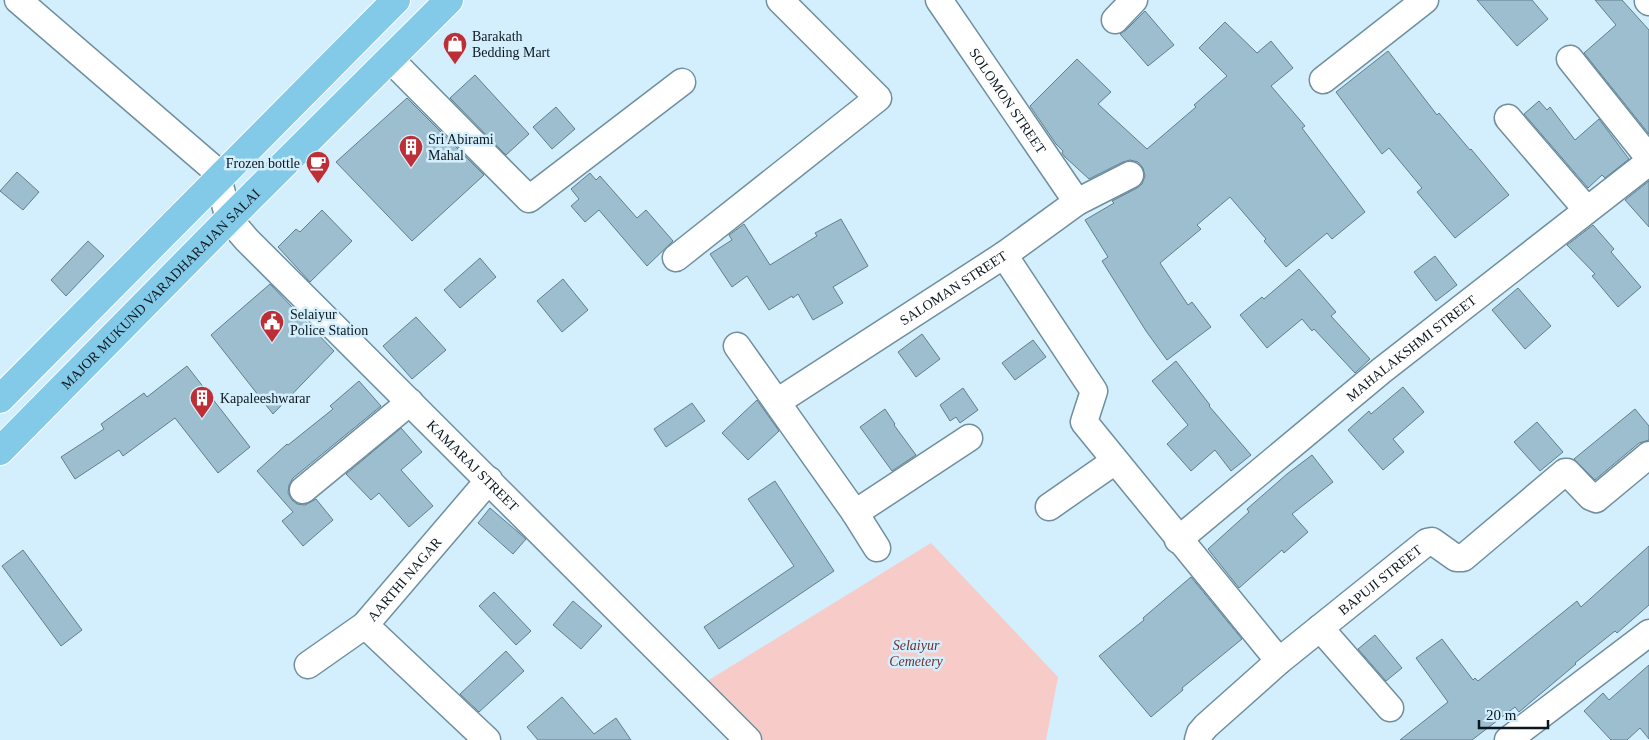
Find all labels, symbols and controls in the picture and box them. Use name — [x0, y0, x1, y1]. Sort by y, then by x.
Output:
place label: Barakath Bedding Mart — [472, 29, 550, 60]
shop icon: Barakath Bedding Mart — [442, 31, 468, 65]
street label: SOLOMON STREET — [966, 46, 1049, 157]
place label: Sri Abirami Mahal — [428, 132, 494, 163]
building icon: Sri Abirami Mahal — [398, 134, 424, 168]
cafe icon: Frozen bottle — [305, 150, 331, 184]
place label: Frozen bottle — [226, 156, 300, 171]
street label: MAJOR MUKUND VARADHARAJAN SALAI — [58, 186, 263, 392]
street label: SALOMAN STREET — [897, 248, 1010, 328]
street label: MAHALAKSHMI STREET — [1344, 292, 1480, 405]
place label: Selaiyur Police Station — [290, 307, 368, 338]
public building icon: Selaiyur Police Station — [259, 309, 285, 343]
building icon: Kapaleeshwarar — [189, 385, 215, 419]
place label: Kapaleeshwarar — [220, 391, 311, 406]
street label: KAMARAJ STREET — [424, 417, 522, 515]
street label: AARTHI NAGAR — [365, 534, 445, 624]
street label: BAPUJI STREET — [1336, 542, 1425, 618]
park label: Selaiyur Cemetery — [889, 638, 944, 669]
scale bar — [1479, 698, 1548, 730]
text: 20 m — [1486, 707, 1517, 723]

